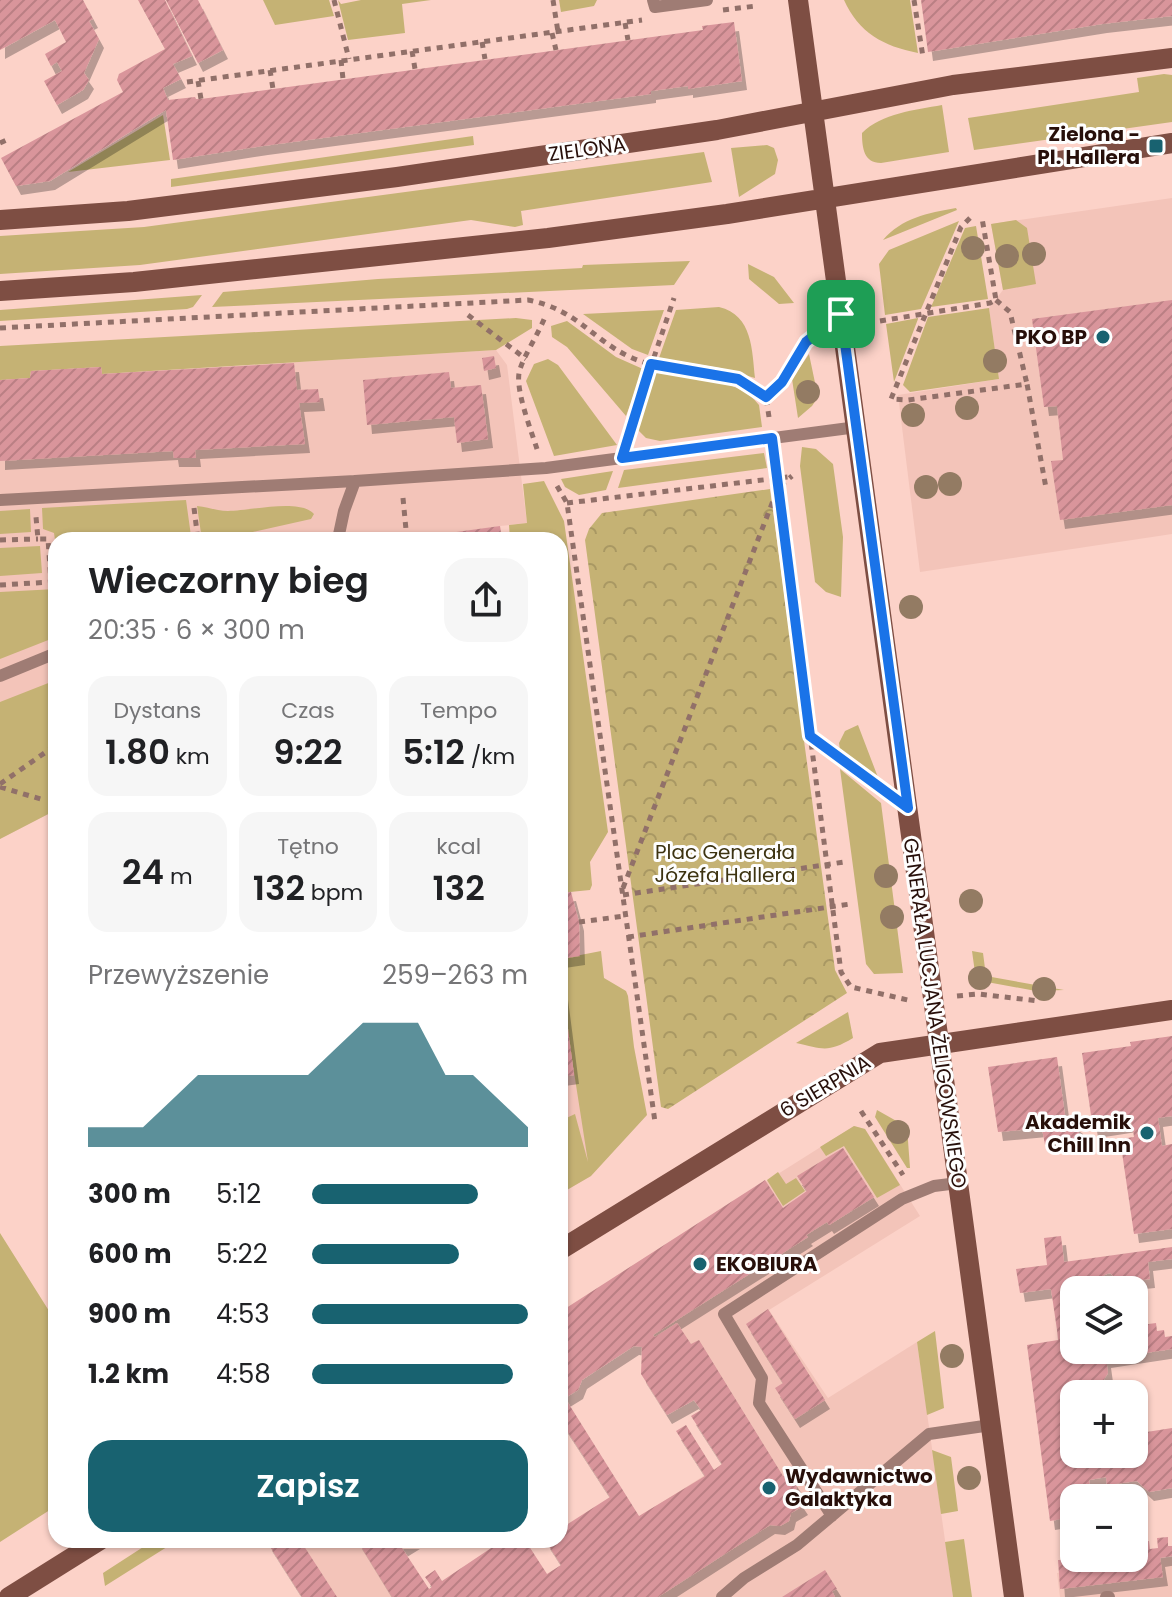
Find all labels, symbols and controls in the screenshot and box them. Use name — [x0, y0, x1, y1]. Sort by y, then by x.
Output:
place label: Zielona - Pl. Hallera — [1037, 120, 1140, 171]
street label: ZIELONA — [546, 130, 628, 168]
marker: Zielona - Pl. Hallera — [1147, 137, 1165, 155]
pin — [807, 280, 875, 348]
icon: arrive — [819, 292, 863, 336]
place label: PKO BP — [1015, 323, 1087, 351]
marker: PKO BP — [1094, 328, 1112, 346]
text: Wieczorny bieg — [88, 555, 369, 606]
button: share — [444, 558, 528, 642]
text: 20:35 · 6 × 300 m — [88, 612, 305, 648]
text: Dystans — [113, 695, 201, 726]
text: Czas — [281, 695, 335, 726]
text: Tempo — [420, 695, 497, 726]
text: 1.80 — [105, 728, 170, 776]
text: 9:22 — [273, 728, 343, 776]
text: 5:12 — [402, 728, 465, 776]
text: km — [170, 741, 210, 772]
text: /km — [465, 741, 515, 772]
text: Tętno — [277, 831, 339, 862]
text: kcal — [436, 831, 481, 862]
street label: GENERAŁA LUCJANA ŻELIGOWSKIEGO — [897, 836, 973, 1190]
park label: Plac Generała Józefa Hallera — [655, 838, 795, 889]
text: 24 — [122, 848, 164, 896]
text: m — [164, 861, 193, 892]
text: 132 — [253, 864, 305, 912]
text: 132 — [433, 864, 485, 912]
text: bpm — [305, 877, 363, 908]
text: Przewyższenie — [88, 957, 269, 993]
text: 259–263 m — [382, 957, 528, 993]
street label: 6 SIERPNIA — [774, 1048, 876, 1124]
place label: Akademik Chill Inn — [1025, 1108, 1132, 1159]
marker: Akademik Chill Inn — [1138, 1124, 1156, 1142]
text: 300 m — [88, 1176, 171, 1212]
text: 5:12 — [216, 1176, 261, 1212]
text: 600 m — [88, 1236, 172, 1272]
text: 5:22 — [216, 1236, 268, 1272]
place label: EKOBIURA — [716, 1250, 818, 1278]
marker: EKOBIURA — [691, 1255, 709, 1273]
map controls — [1060, 1276, 1148, 1572]
button: layers — [1060, 1276, 1148, 1364]
text: 900 m — [88, 1296, 171, 1332]
text: 4:53 — [216, 1296, 270, 1332]
text: 1.2 km — [88, 1356, 169, 1392]
text: 4:58 — [216, 1356, 271, 1392]
button: + — [1060, 1380, 1148, 1468]
button: Zapisz — [88, 1440, 528, 1532]
place label: Wydawnictwo Galaktyka — [785, 1462, 933, 1513]
marker: Wydawnictwo Galaktyka — [760, 1479, 778, 1497]
button: − — [1060, 1484, 1148, 1572]

